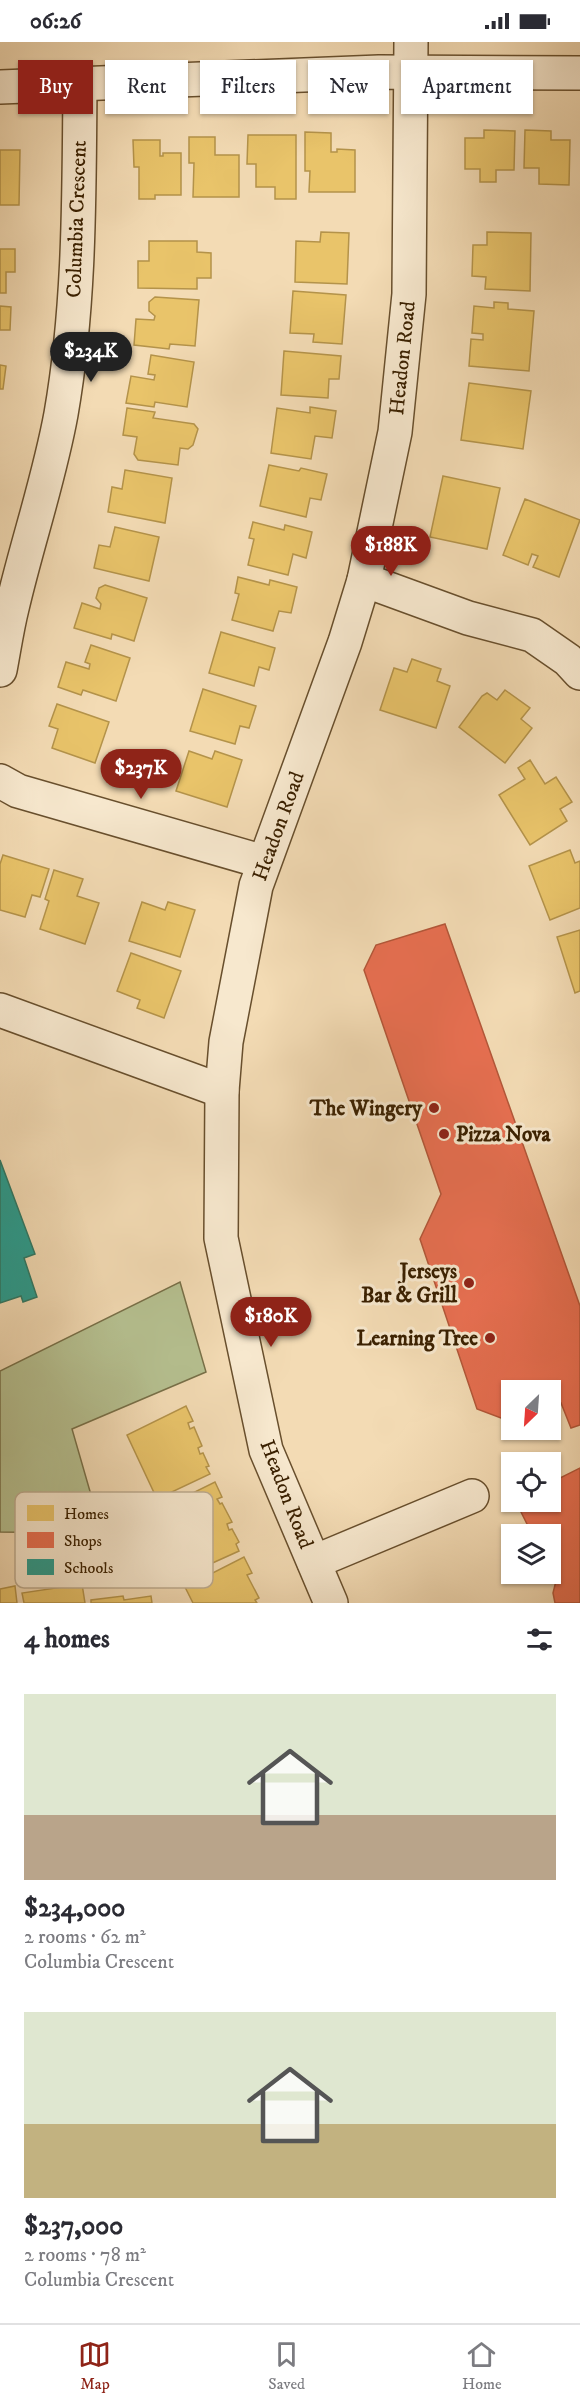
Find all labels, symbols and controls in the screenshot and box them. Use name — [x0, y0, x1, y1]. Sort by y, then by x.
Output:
text: 06:26 — [30, 8, 81, 35]
chip: Buy — [18, 60, 93, 114]
chip: Rent — [105, 60, 188, 114]
chip: Filters — [200, 60, 296, 114]
chip: New — [308, 60, 389, 114]
chip: Apartment — [401, 60, 533, 114]
street label: Columbia Crescent — [61, 140, 93, 298]
street label: Headon Road — [384, 299, 422, 416]
pin: $234K — [49, 332, 133, 383]
text: $234K — [64, 339, 118, 364]
pin: $188K — [349, 526, 433, 577]
text: $188K — [365, 533, 417, 558]
pin: $237K — [99, 749, 183, 800]
text: $237K — [115, 756, 167, 781]
street label: Headon Road — [247, 768, 311, 885]
place label: The Wingery — [309, 1096, 423, 1122]
marker: The Wingery — [427, 1101, 441, 1115]
place label: Pizza Nova — [456, 1122, 552, 1148]
marker: Pizza Nova — [437, 1127, 451, 1141]
place label: Jerseys Bar & Grill — [361, 1259, 458, 1309]
marker: Jerseys Bar & Grill — [462, 1276, 476, 1290]
pin: $180K — [229, 1297, 313, 1348]
text: $180K — [244, 1304, 298, 1329]
place label: Learning Tree — [356, 1326, 478, 1352]
marker: Learning Tree — [483, 1331, 497, 1345]
north arrow — [501, 1380, 561, 1440]
map controls — [501, 1380, 561, 1584]
street label: Headon Road — [253, 1436, 319, 1553]
button: locate — [501, 1452, 561, 1512]
legend — [15, 1492, 213, 1588]
text: Homes — [64, 1504, 109, 1524]
button: layers — [501, 1524, 561, 1584]
text: Shops — [64, 1531, 102, 1551]
text: Schools — [64, 1558, 113, 1578]
text: 4 homes — [24, 1623, 110, 1656]
icon: filters — [523, 1623, 556, 1656]
icon: home — [236, 1733, 344, 1841]
text: $234,000 — [24, 1892, 125, 1925]
text: 2 rooms · 62 m² — [24, 1925, 146, 1950]
text: Columbia Crescent — [24, 1950, 174, 1975]
icon: home — [236, 2051, 344, 2159]
text: $237,000 — [24, 2210, 123, 2243]
text: 2 rooms · 78 m² — [24, 2243, 146, 2268]
text: Columbia Crescent — [24, 2268, 174, 2293]
tab: Map — [78, 2338, 111, 2394]
tab: Saved — [268, 2338, 305, 2394]
tab: Home — [462, 2338, 502, 2394]

